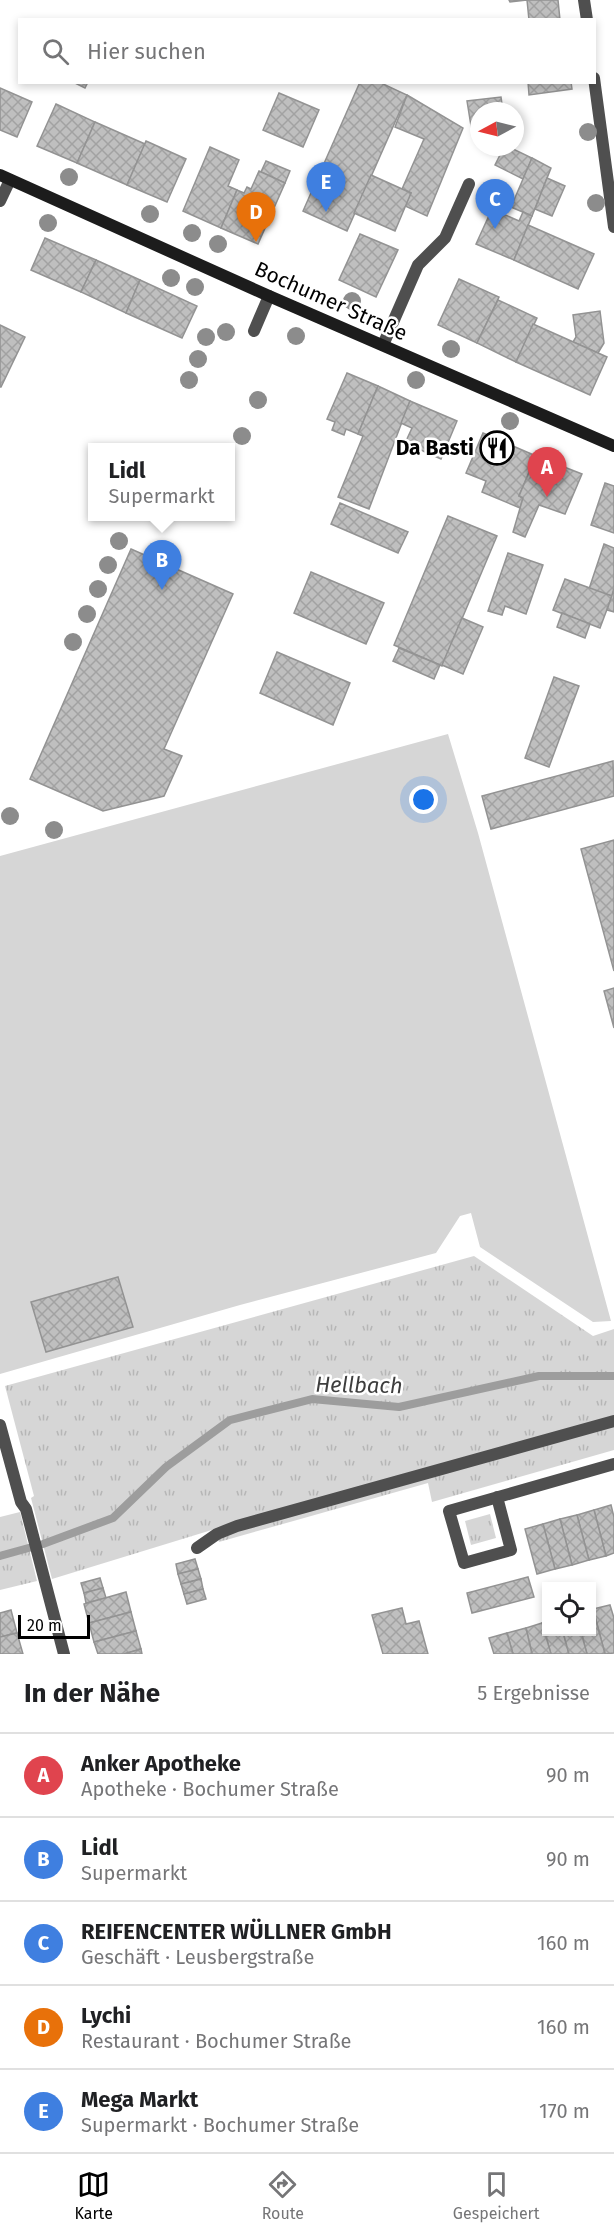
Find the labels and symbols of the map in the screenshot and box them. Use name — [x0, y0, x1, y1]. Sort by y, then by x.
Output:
north arrow — [470, 102, 524, 156]
pin: E — [306, 162, 346, 212]
pin: C — [476, 180, 514, 229]
pin: D — [236, 192, 276, 242]
street label: Bochumer Straße — [251, 256, 411, 346]
restaurant icon: Da Basti — [479, 430, 515, 466]
place label: Da Basti — [396, 435, 474, 461]
pin: A — [528, 448, 566, 497]
pin: B — [142, 540, 182, 590]
your location — [409, 785, 438, 814]
water label: Hellbach — [315, 1371, 403, 1399]
scale bar — [18, 1612, 90, 1640]

